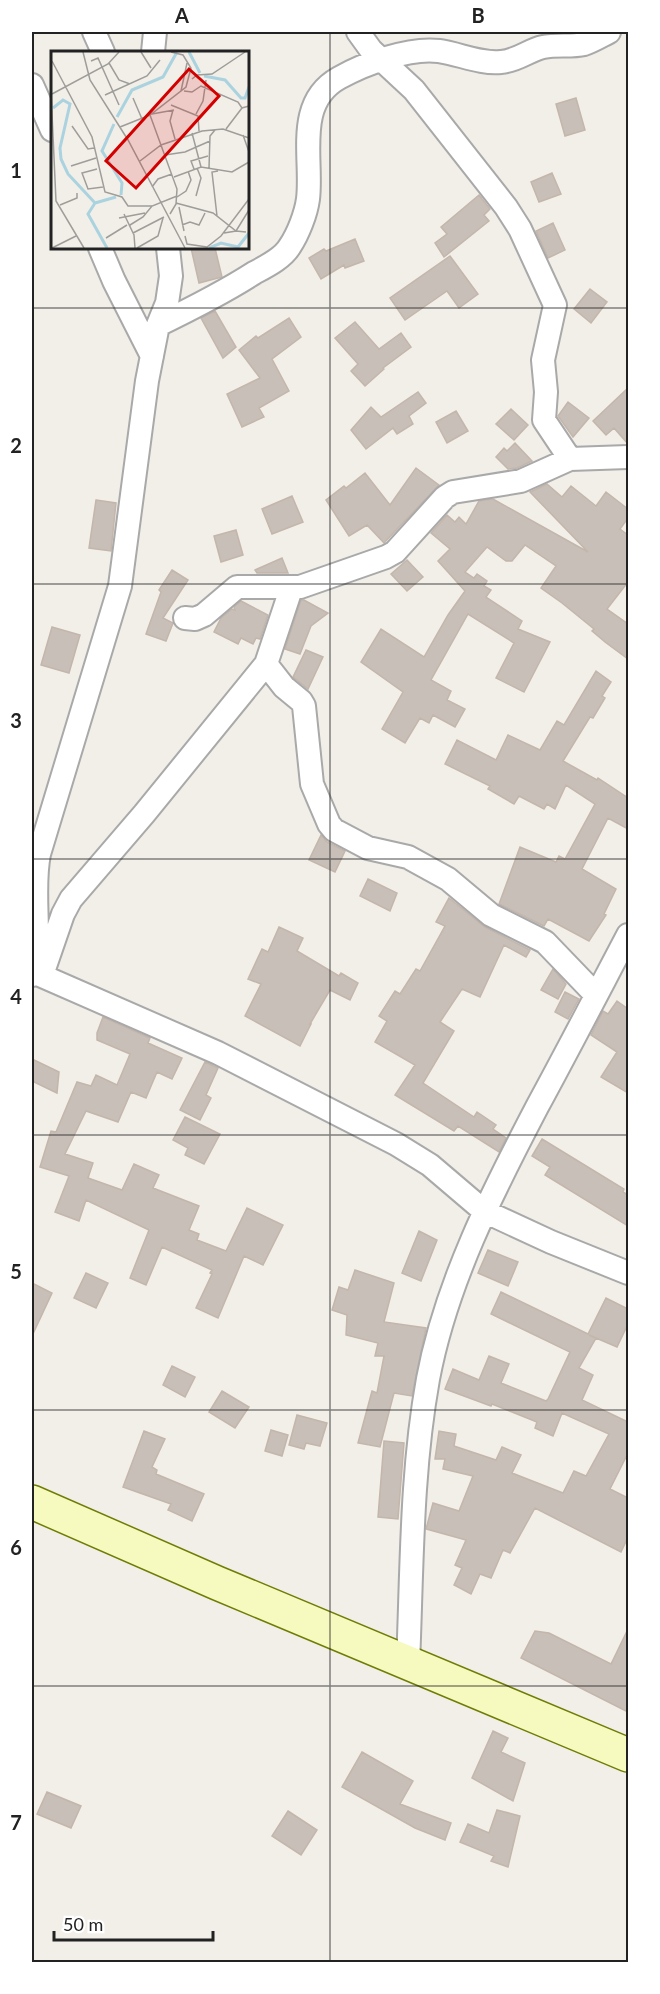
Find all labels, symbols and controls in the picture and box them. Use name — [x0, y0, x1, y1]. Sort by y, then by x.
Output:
text: A — [174, 3, 189, 27]
text: B — [471, 3, 485, 27]
inset map — [51, 51, 249, 249]
text: 1 — [10, 158, 22, 182]
text: 2 — [10, 433, 22, 457]
text: 3 — [10, 708, 22, 732]
text: 4 — [10, 984, 22, 1008]
text: 5 — [10, 1259, 22, 1283]
text: 6 — [10, 1535, 22, 1559]
text: 7 — [10, 1810, 22, 1834]
scale bar — [54, 1904, 213, 1942]
text: 50 m — [63, 1913, 103, 1935]

